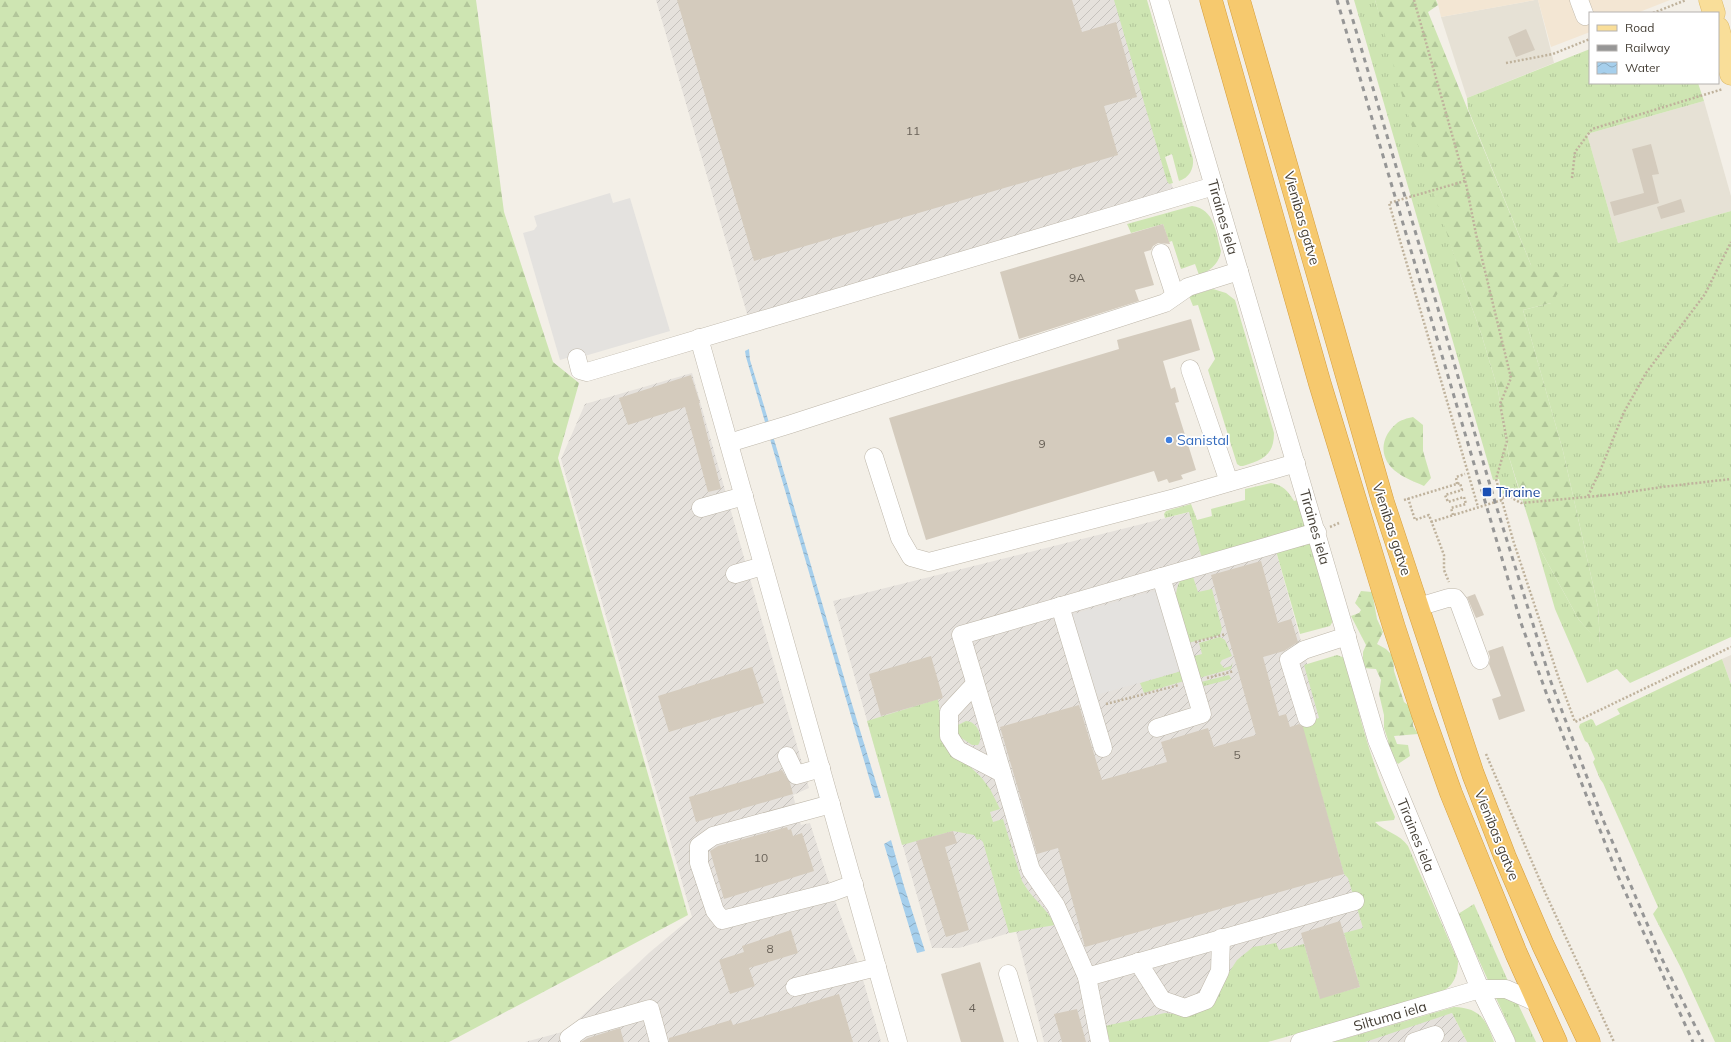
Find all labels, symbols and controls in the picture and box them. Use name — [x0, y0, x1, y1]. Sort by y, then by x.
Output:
legend — [1589, 12, 1719, 84]
text: Road — [1625, 20, 1654, 35]
text: Railway — [1625, 40, 1671, 55]
text: Water — [1625, 60, 1661, 75]
house number: 11 — [906, 123, 920, 138]
street label: Vienības gatve — [1280, 169, 1324, 267]
street label: Tīraines iela — [1204, 177, 1242, 257]
house number: 9A — [1069, 270, 1085, 285]
place label: Sanistal — [1177, 431, 1229, 449]
marker: Sanistal — [1164, 435, 1174, 445]
house number: 9 — [1038, 436, 1046, 451]
street label: Vienības gatve — [1369, 480, 1415, 578]
place label: Tīraine — [1496, 483, 1540, 501]
marker: Tīraine — [1481, 486, 1493, 498]
street label: Tīraines iela — [1296, 487, 1334, 567]
house number: 5 — [1233, 747, 1241, 762]
street label: Vienības gatve — [1471, 787, 1523, 883]
street label: Tīraines iela — [1393, 796, 1439, 874]
house number: 10 — [754, 850, 768, 865]
house number: 8 — [766, 941, 774, 956]
street label: Siltuma iela — [1351, 997, 1429, 1035]
house number: 4 — [968, 1000, 976, 1015]

